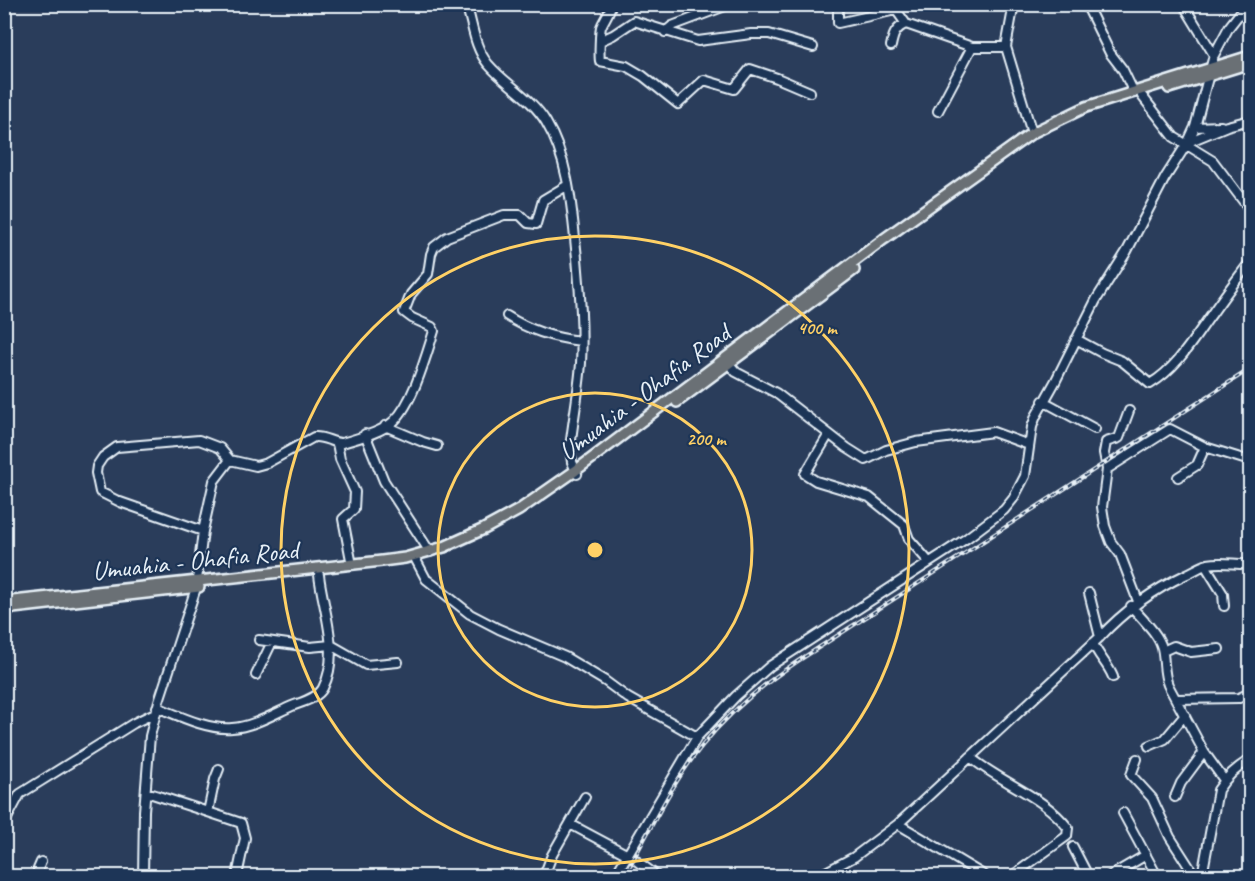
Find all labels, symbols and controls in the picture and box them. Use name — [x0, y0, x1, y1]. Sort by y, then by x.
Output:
street label: Umuahia - Ohafia Road — [552, 315, 740, 468]
text: 400 m — [798, 317, 838, 339]
text: 200 m — [687, 428, 727, 450]
street label: Umuahia - Ohafia Road — [91, 533, 303, 588]
centre of rings — [585, 540, 605, 560]

